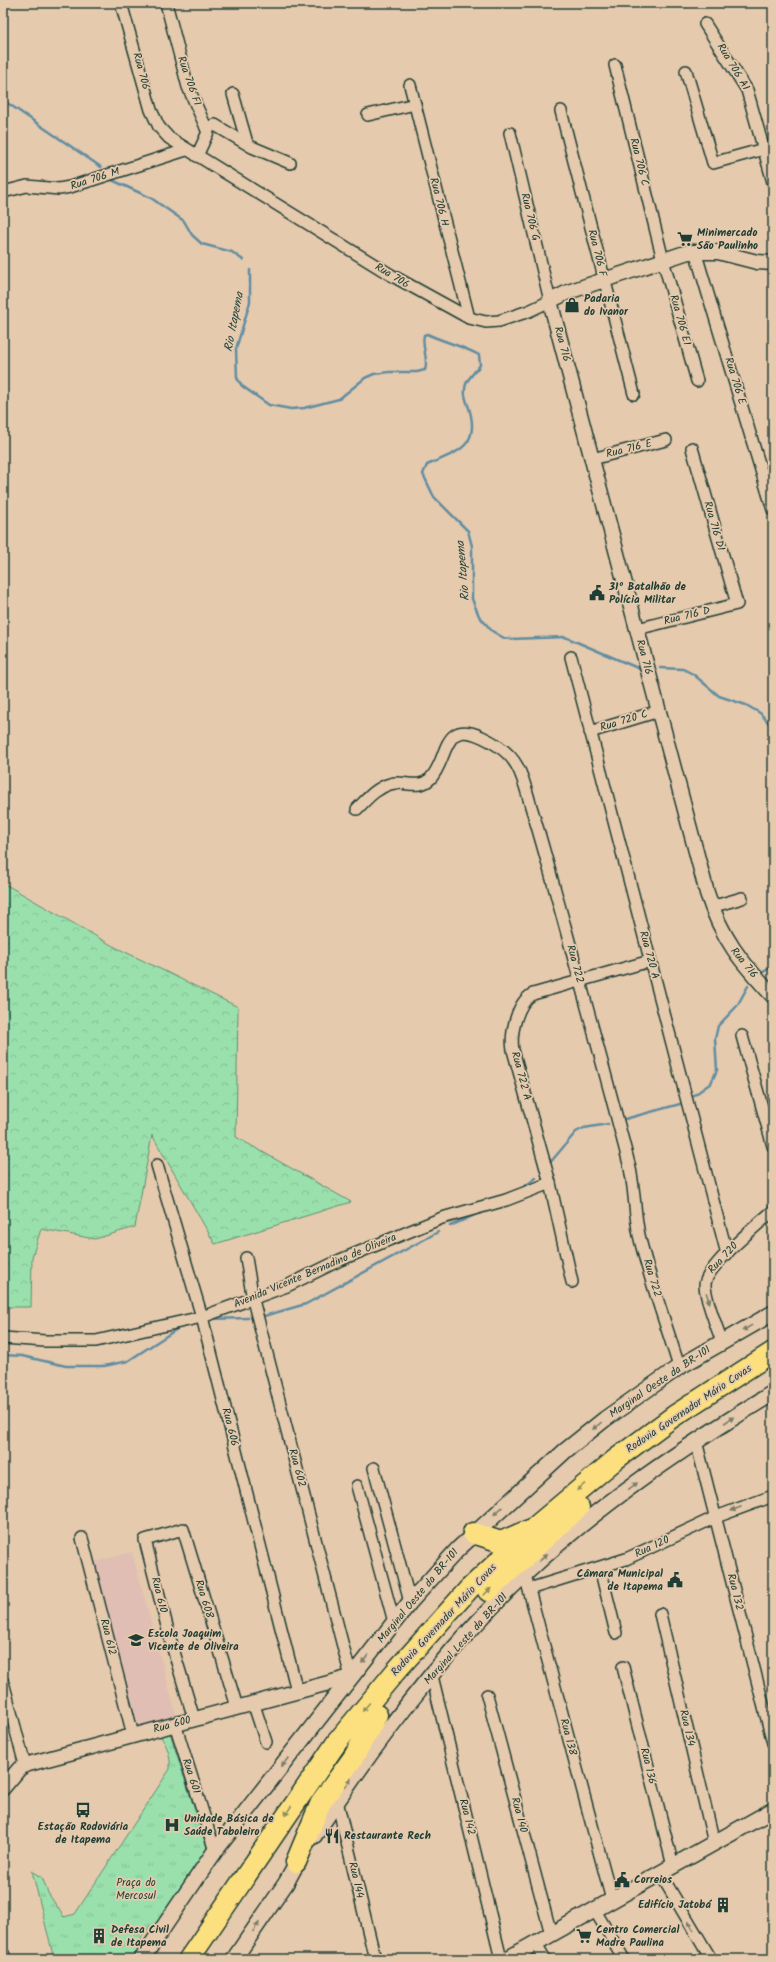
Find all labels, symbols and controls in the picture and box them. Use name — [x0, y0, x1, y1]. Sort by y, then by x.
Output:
street label: Rua 706 A1 — [712, 40, 754, 94]
street label: Rua 706 — [127, 50, 155, 92]
street label: Rua 706 F1 — [172, 54, 206, 108]
street label: Rua 706 C — [624, 136, 654, 188]
street label: Rua 706 M — [68, 162, 122, 195]
street label: Rua 706 H — [424, 176, 454, 228]
street label: Rua 706 G — [515, 191, 545, 243]
place label: Minimercado São Paulinho — [697, 224, 758, 255]
street label: Rua 706 F — [582, 227, 612, 280]
supermarket icon: Minimercado São Paulinho — [676, 230, 694, 248]
street label: Rua 706 — [371, 259, 413, 293]
water label: Rio Itapema — [219, 289, 249, 353]
place label: Padaria do Ivanor — [584, 290, 629, 321]
street label: Rua 706 E1 — [664, 292, 696, 348]
shop icon: Padaria do Ivanor — [563, 296, 581, 314]
street label: Rua 716 — [549, 324, 575, 364]
street label: Rua 706 E — [719, 355, 751, 408]
street label: Rua 716 E — [604, 434, 654, 463]
street label: Rua 716 D1 — [698, 499, 730, 553]
water label: Rio Itapema — [451, 539, 475, 602]
place label: 31º Batalhão de Polícia Militar — [608, 578, 687, 609]
public building icon: 31º Batalhão de Polícia Militar — [588, 584, 606, 602]
street label: Rua 716 D — [662, 602, 712, 630]
street label: Rua 716 — [631, 637, 657, 677]
street label: Rua 720 C — [598, 705, 651, 737]
street label: Rua 720 A — [634, 929, 664, 981]
street label: Rua 722 — [561, 943, 589, 985]
street label: Rua 716 — [726, 943, 762, 983]
street label: Rua 722 A — [506, 1049, 536, 1103]
street label: Avenida Vicente Bernadino de Oliveira — [231, 1228, 399, 1314]
street label: Rua 720 — [703, 1238, 743, 1278]
street label: Rua 722 — [638, 1257, 666, 1299]
one-way arrow — [705, 1293, 711, 1305]
one-way arrow — [741, 1324, 753, 1331]
street label: Marginal Oeste da BR-101 — [605, 1341, 715, 1423]
street label: Rodovia Governador Mário Covas — [622, 1360, 756, 1458]
street label: Rua 606 — [217, 1406, 243, 1448]
one-way arrow — [723, 1416, 735, 1423]
one-way arrow — [591, 1421, 602, 1430]
street label: Rua 602 — [283, 1447, 311, 1489]
one-way arrow — [576, 1482, 586, 1492]
one-way arrow — [627, 1482, 638, 1491]
one-way arrow — [493, 1506, 503, 1515]
one-way arrow — [730, 1506, 742, 1512]
street label: Rua 120 — [632, 1531, 673, 1563]
street label: Marginal Oeste da BR-101 — [373, 1544, 463, 1648]
one-way arrow — [538, 1554, 549, 1563]
street label: Rodovia Governador Mário Covas — [387, 1559, 502, 1681]
place label: Câmara Municipal de Itapema — [577, 1565, 663, 1596]
public building icon: Câmara Municipal de Itapema — [666, 1571, 684, 1589]
street label: Rua 132 — [722, 1572, 748, 1612]
street label: Rua 610 — [146, 1575, 172, 1615]
street label: Rua 608 — [190, 1577, 218, 1621]
one-way arrow — [482, 1587, 492, 1597]
street label: Marginal Leste da BR-101 — [420, 1589, 512, 1689]
street label: Rua 612 — [95, 1617, 121, 1657]
place label: Escola Joaquim Vicente de Oliveira — [148, 1625, 239, 1656]
school or university icon: Escola Joaquim Vicente de Oliveira — [127, 1631, 145, 1649]
one-way arrow — [360, 1654, 369, 1665]
one-way arrow — [362, 1702, 371, 1713]
street label: Rua 134 — [674, 1708, 700, 1748]
street label: Rua 600 — [151, 1711, 193, 1739]
street label: Rua 138 — [554, 1716, 582, 1758]
street label: Rua 136 — [635, 1746, 661, 1786]
street label: Rua 601 — [177, 1756, 205, 1796]
one-way arrow — [281, 1757, 290, 1768]
one-way arrow — [345, 1777, 352, 1789]
street label: Rua 140 — [506, 1795, 533, 1835]
street label: Rua 142 — [454, 1797, 480, 1837]
bus stop icon: Estação Rodoviária de Itapema — [74, 1801, 92, 1819]
one-way arrow — [284, 1806, 292, 1816]
place label: Unidade Básica de Saúde Taboleiro — [184, 1810, 274, 1841]
hospital icon: Unidade Básica de Saúde Taboleiro — [163, 1816, 181, 1834]
place label: Estação Rodoviária de Itapema — [38, 1818, 129, 1849]
restaurant icon: Restaurante Rech — [323, 1827, 341, 1845]
place label: Restaurante Rech — [344, 1827, 431, 1845]
street label: Rua 144 — [343, 1860, 369, 1900]
public building icon: Correios — [613, 1871, 631, 1889]
place label: Correios — [634, 1871, 673, 1889]
park label: Praça do Mercosul — [116, 1874, 156, 1905]
place label: Edifício Jatobá — [638, 1896, 712, 1914]
building icon: Edifício Jatobá — [714, 1896, 732, 1914]
one-way arrow — [687, 1920, 694, 1932]
place label: Defesa Civil de Itapema — [111, 1921, 169, 1952]
one-way arrow — [253, 1921, 260, 1933]
place label: Centro Comercial Madre Paulina — [596, 1921, 679, 1952]
building icon: Defesa Civil de Itapema — [90, 1927, 108, 1945]
supermarket icon: Centro Comercial Madre Paulina — [575, 1927, 593, 1945]

